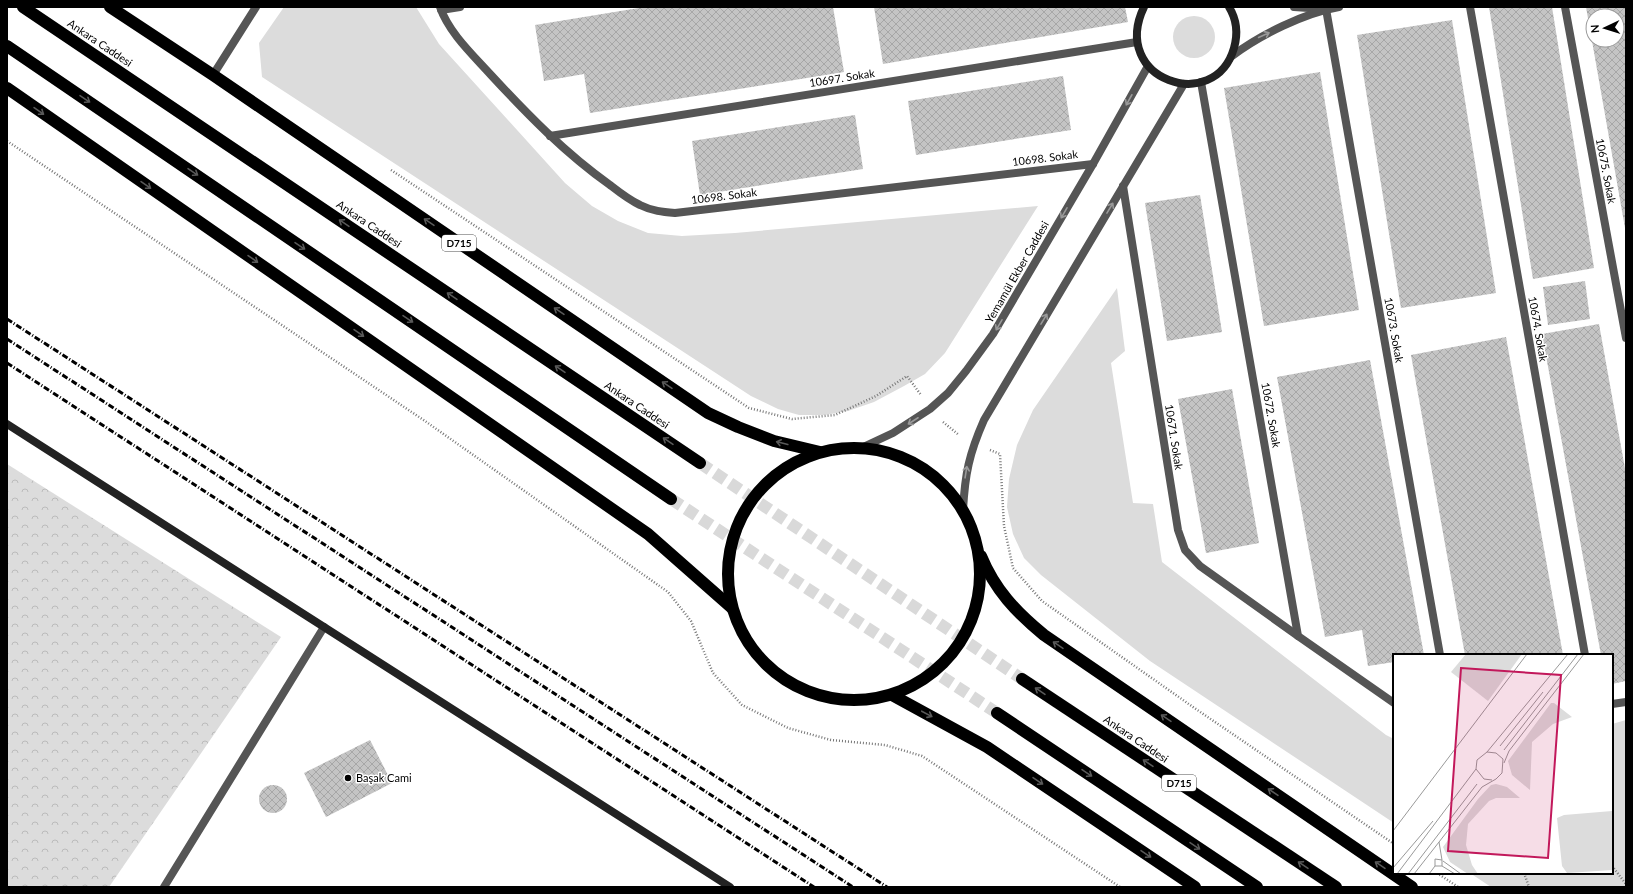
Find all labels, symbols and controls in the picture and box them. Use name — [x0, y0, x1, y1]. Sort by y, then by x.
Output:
north arrow — [1585, 8, 1625, 48]
street label: Ankara Caddesi — [65, 16, 135, 69]
text: N — [1588, 24, 1601, 33]
one-way arrow — [1258, 31, 1270, 39]
street label: 10697. Sokak — [808, 66, 876, 89]
one-way arrow — [1124, 94, 1132, 106]
one-way arrow — [80, 95, 91, 103]
one-way arrow — [33, 107, 44, 115]
street label: 10675. Sokak — [1594, 137, 1619, 205]
street label: 10698. Sokak — [1011, 147, 1079, 168]
one-way arrow — [187, 169, 199, 177]
one-way arrow — [140, 181, 151, 189]
street label: 10698. Sokak — [690, 185, 758, 206]
street label: Ankara Caddesi — [334, 197, 404, 250]
one-way arrow — [1107, 202, 1115, 214]
one-way arrow — [1060, 207, 1068, 219]
one-way arrow — [424, 218, 435, 226]
street label: Yemamül Ekber Caddesi — [982, 218, 1051, 325]
one-way arrow — [339, 219, 350, 227]
road number: D715 — [442, 235, 476, 251]
one-way arrow — [294, 242, 305, 250]
one-way arrow — [247, 255, 258, 263]
one-way arrow — [447, 292, 458, 300]
street label: 10674. Sokak — [1526, 295, 1551, 363]
street label: 10673. Sokak — [1382, 296, 1407, 364]
one-way arrow — [554, 307, 565, 315]
one-way arrow — [1040, 313, 1048, 325]
one-way arrow — [402, 315, 413, 323]
one-way arrow — [994, 319, 1002, 331]
one-way arrow — [354, 329, 365, 337]
one-way arrow — [554, 364, 565, 373]
street label: Ankara Caddesi — [602, 378, 672, 431]
one-way arrow — [662, 381, 673, 389]
street label: 10672. Sokak — [1259, 381, 1284, 449]
street label: 10671. Sokak — [1163, 403, 1186, 471]
one-way arrow — [907, 417, 918, 425]
one-way arrow — [662, 437, 673, 445]
one-way arrow — [776, 438, 789, 446]
one-way arrow — [962, 465, 970, 478]
one-way arrow — [1053, 641, 1064, 649]
inset map — [1393, 654, 1613, 874]
one-way arrow — [1035, 687, 1046, 695]
one-way arrow — [920, 711, 932, 718]
street label: Ankara Caddesi — [1101, 712, 1171, 765]
one-way arrow — [1160, 714, 1171, 722]
one-way arrow — [1143, 759, 1154, 767]
one-way arrow — [1081, 769, 1092, 777]
place label: Başak Cami — [356, 771, 412, 784]
marker: Başak Cami — [343, 773, 353, 783]
road number: D715 — [1162, 775, 1196, 791]
one-way arrow — [1032, 777, 1043, 785]
one-way arrow — [1268, 788, 1279, 796]
one-way arrow — [1189, 842, 1200, 850]
one-way arrow — [1140, 850, 1151, 858]
one-way arrow — [1297, 861, 1309, 869]
one-way arrow — [1375, 861, 1386, 869]

